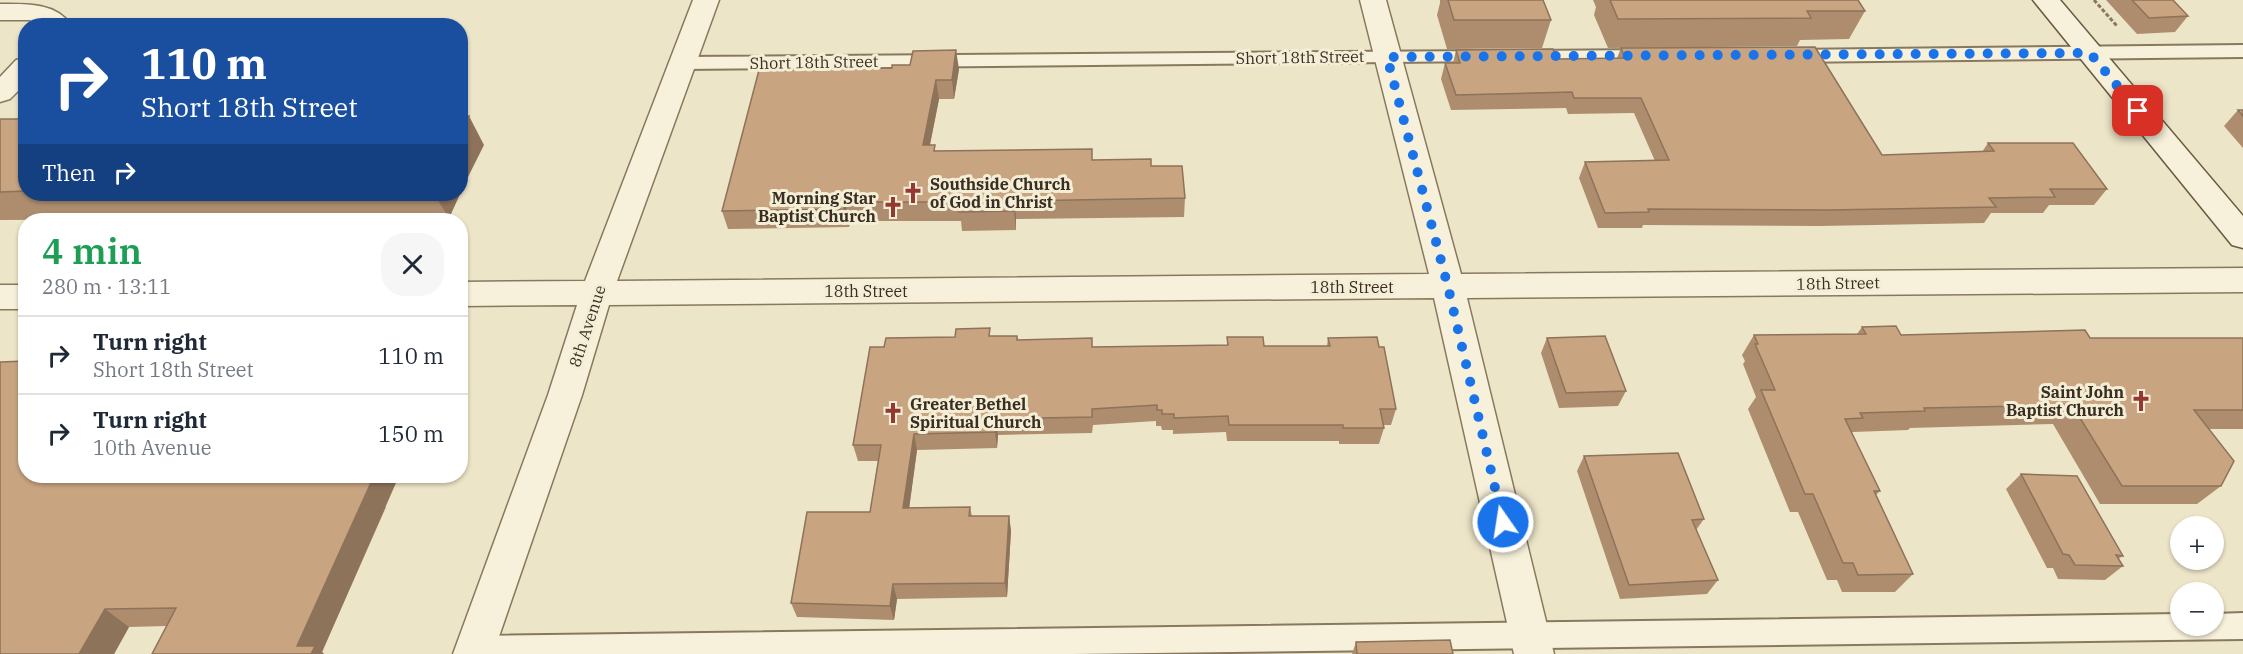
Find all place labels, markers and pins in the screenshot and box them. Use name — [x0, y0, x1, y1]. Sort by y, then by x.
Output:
pin — [2112, 85, 2163, 136]
place label: Southside Church of God in Christ — [930, 174, 1071, 212]
church icon: Southside Church of God in Christ — [901, 181, 925, 205]
place label: Morning Star Baptist Church — [758, 188, 876, 226]
church icon: Morning Star Baptist Church — [881, 195, 905, 219]
place label: Saint John Baptist Church — [2006, 382, 2124, 420]
church icon: Saint John Baptist Church — [2129, 389, 2153, 413]
place label: Greater Bethel Spiritual Church — [910, 394, 1041, 432]
church icon: Greater Bethel Spiritual Church — [881, 401, 905, 425]

